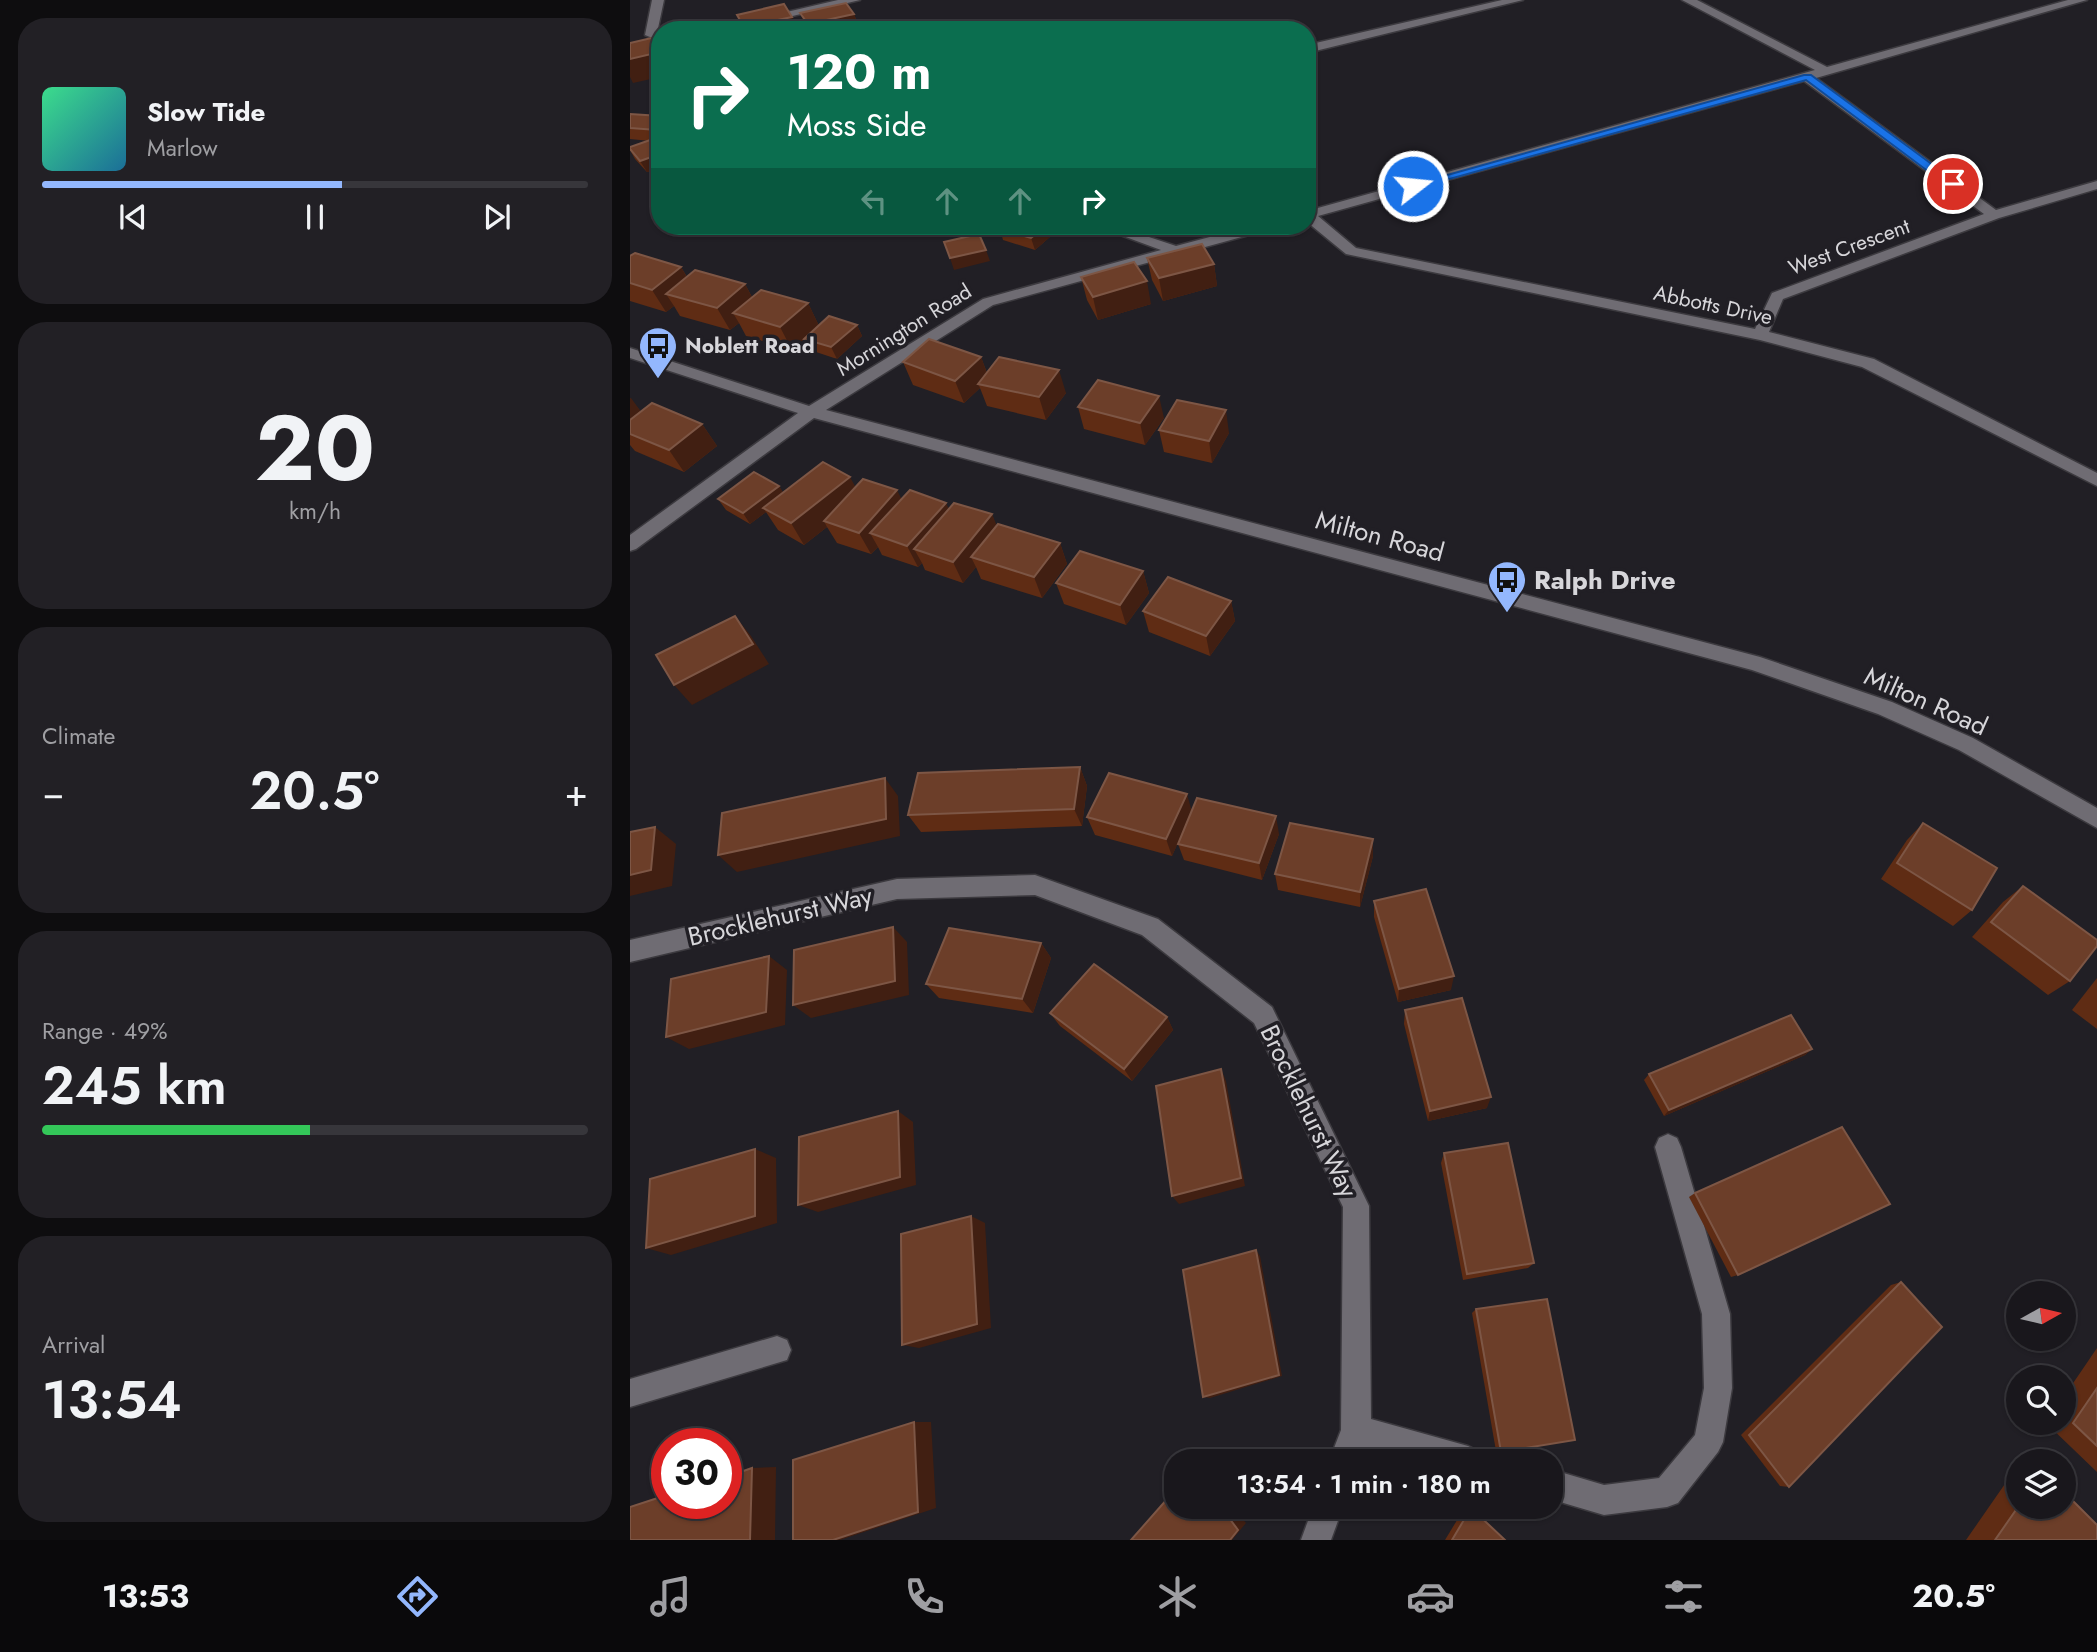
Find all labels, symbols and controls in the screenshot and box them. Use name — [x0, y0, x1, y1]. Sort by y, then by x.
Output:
text: 120 m — [787, 37, 931, 107]
icon: right — [672, 49, 763, 140]
text: Slow Tide — [147, 93, 266, 131]
text: Moss Side — [787, 102, 926, 148]
text: Marlow — [147, 131, 218, 165]
position arrow — [1376, 149, 1450, 223]
pin — [1923, 154, 1983, 214]
icon: arrive — [1934, 165, 1972, 203]
icon: left — [855, 182, 893, 220]
icon: ahead — [928, 182, 966, 220]
icon: ahead — [1001, 182, 1039, 220]
icon: right — [1074, 182, 1112, 220]
icon: previous — [114, 198, 152, 236]
icon: pause — [296, 198, 334, 236]
icon: next — [478, 198, 516, 236]
street label: West Crescent — [1784, 211, 1914, 283]
street label: Mornington Road — [831, 276, 977, 384]
street label: Abbotts Drive — [1651, 278, 1775, 332]
bus stop icon: Noblett Road — [637, 325, 679, 380]
place label: Noblett Road — [685, 331, 815, 361]
text: 20 — [255, 383, 375, 514]
text: km/h — [289, 494, 341, 528]
street label: Milton Road — [1311, 501, 1449, 571]
bus stop icon: Ralph Drive — [1486, 559, 1528, 614]
place label: Ralph Drive — [1534, 561, 1676, 599]
street label: Milton Road — [1858, 657, 1994, 745]
text: Climate — [42, 719, 115, 753]
text: 20.5° — [250, 753, 379, 829]
text: − — [42, 765, 64, 820]
text: + — [565, 765, 588, 820]
street label: Brocklehurst Way — [684, 876, 876, 956]
text: Range · 49% — [42, 1014, 168, 1048]
street label: Brocklehurst Way — [1251, 1018, 1368, 1204]
text: 245 km — [42, 1048, 227, 1124]
north arrow — [2006, 1281, 2076, 1351]
map controls — [2006, 1281, 2076, 1519]
text: Arrival — [42, 1328, 105, 1362]
text: 13:54 — [42, 1362, 182, 1438]
button: search — [2006, 1365, 2076, 1435]
speed limit sign: 30 — [651, 1428, 742, 1519]
button: layers — [2006, 1449, 2076, 1519]
text: 13:54 · 1 min · 180 m — [1236, 1465, 1491, 1503]
icon: directions — [393, 1572, 442, 1621]
icon: music — [646, 1572, 695, 1621]
icon: phone — [900, 1572, 949, 1621]
icon: climate — [1153, 1572, 1202, 1621]
icon: car — [1406, 1572, 1455, 1621]
icon: filters — [1659, 1572, 1708, 1621]
text: 13:53 — [102, 1573, 189, 1619]
text: 20.5° — [1912, 1573, 1995, 1619]

